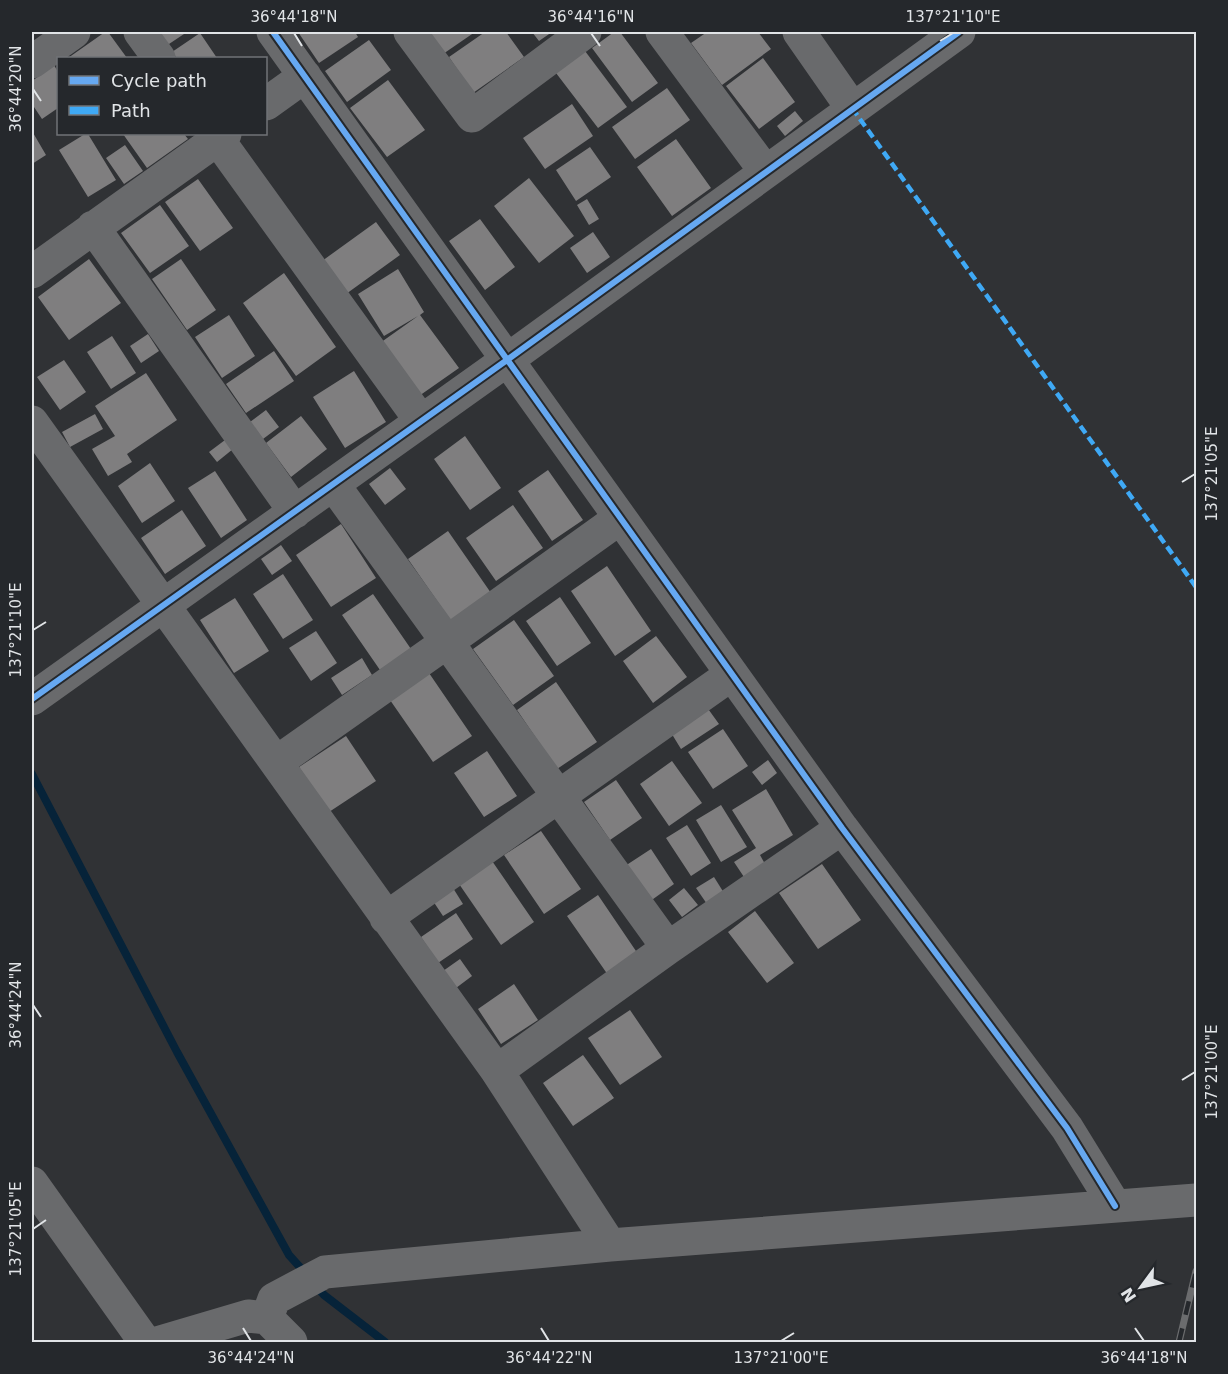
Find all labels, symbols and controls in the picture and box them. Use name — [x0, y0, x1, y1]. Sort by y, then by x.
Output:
text: 36°44'18"N — [250, 8, 338, 26]
text: 36°44'16"N — [547, 8, 635, 26]
text: 137°21'10"E — [906, 8, 1000, 26]
text: 36°44'20"N — [7, 45, 25, 133]
legend — [57, 57, 267, 135]
text: Cycle path — [111, 70, 207, 91]
text: Path — [111, 100, 151, 121]
text: 137°21'05"E — [1203, 427, 1221, 521]
text: 137°21'10"E — [7, 583, 25, 677]
text: 36°44'24"N — [7, 961, 25, 1049]
text: 137°21'00"E — [1203, 1025, 1221, 1119]
text: 137°21'05"E — [7, 1182, 25, 1276]
north arrow — [1111, 1257, 1171, 1317]
text: N — [1117, 1284, 1140, 1306]
text: 36°44'24"N — [207, 1349, 295, 1367]
text: 36°44'22"N — [505, 1349, 593, 1367]
text: 137°21'00"E — [734, 1349, 828, 1367]
text: 36°44'18"N — [1100, 1349, 1188, 1367]

